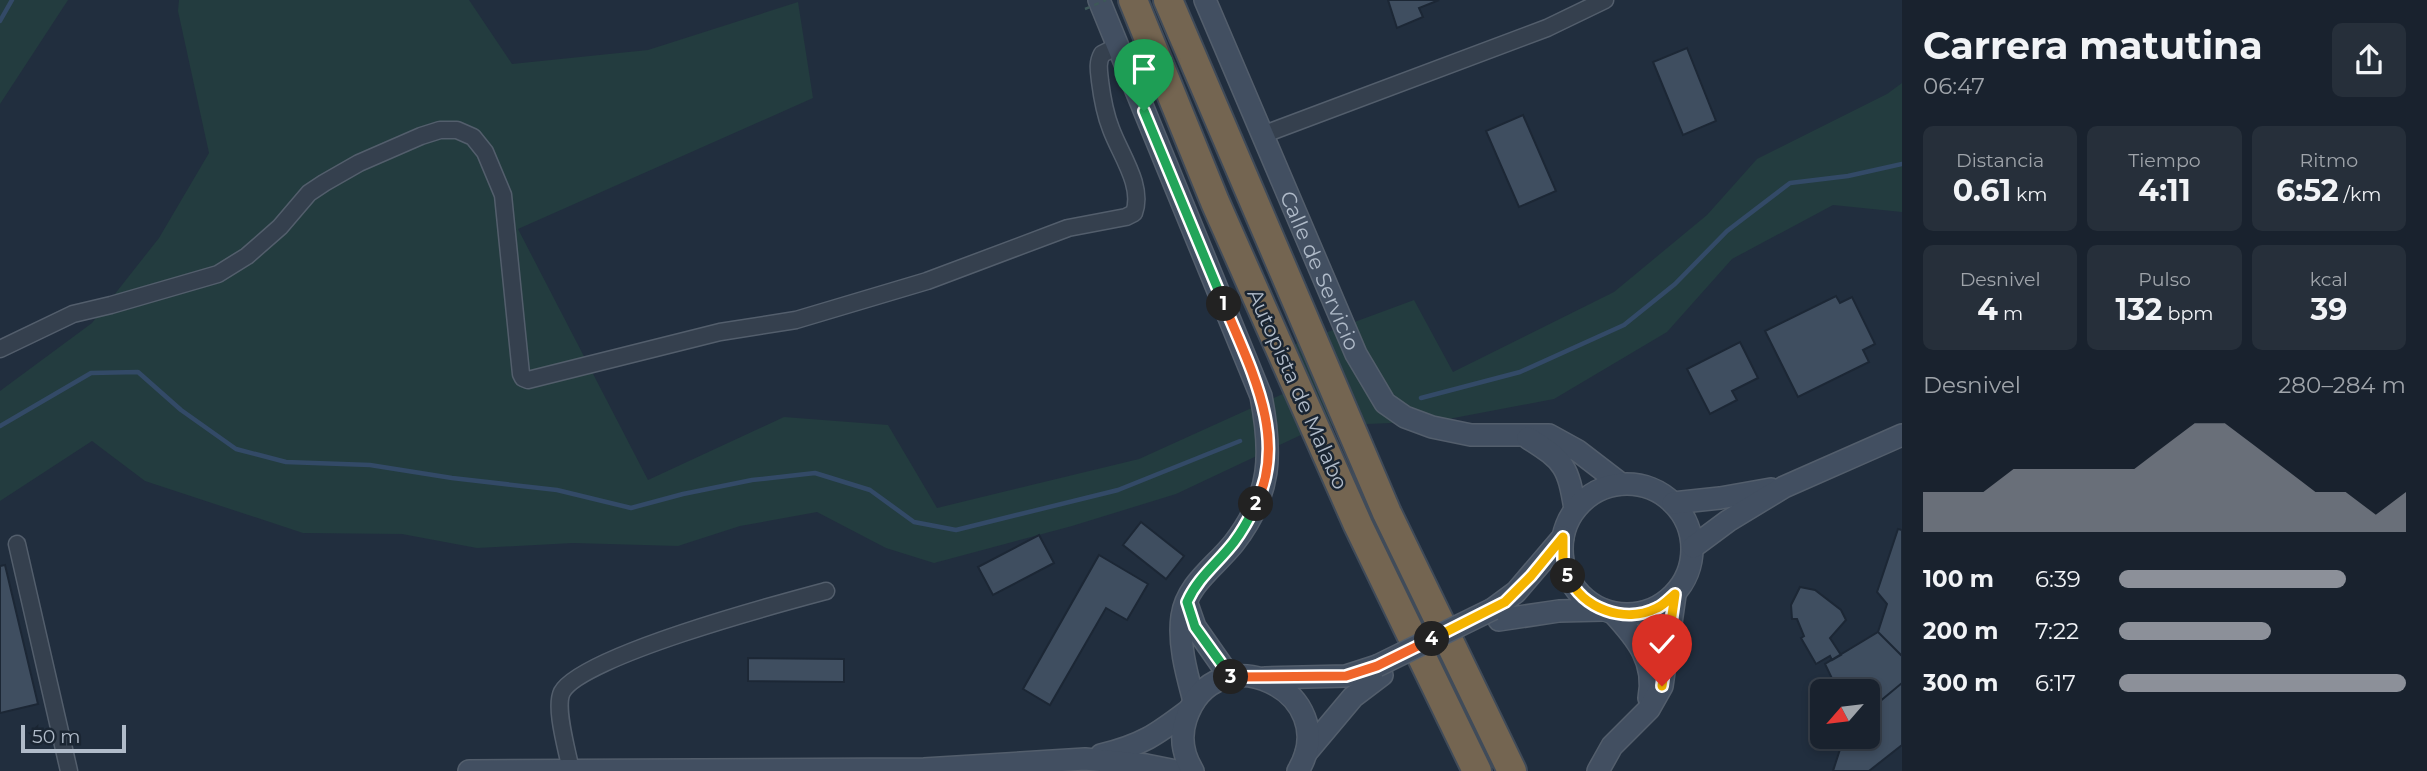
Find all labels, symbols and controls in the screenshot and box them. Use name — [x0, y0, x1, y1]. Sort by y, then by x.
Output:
text: Carrera matutina — [1923, 22, 2263, 69]
button: share — [2332, 23, 2406, 97]
pin — [1114, 39, 1174, 111]
icon: arrive — [1125, 50, 1163, 88]
text: 06:47 — [1923, 72, 1985, 100]
text: Distancia — [1956, 149, 2044, 172]
text: Tiempo — [2128, 149, 2201, 172]
text: Ritmo — [2300, 149, 2358, 172]
text: 0.61 — [1953, 172, 2011, 209]
text: 4:11 — [2138, 172, 2191, 209]
text: 6:52 — [2276, 172, 2339, 209]
text: km — [2011, 183, 2048, 206]
text: /km — [2339, 183, 2381, 206]
street label: Calle de Servicio — [1275, 187, 1365, 354]
text: Desnivel — [1960, 268, 2041, 291]
text: Pulso — [2138, 268, 2191, 291]
text: kcal — [2310, 268, 2348, 291]
street label: Autopista de Malabo — [1243, 285, 1353, 493]
pin: 1 — [1206, 286, 1242, 322]
text: 4 — [1977, 291, 1998, 328]
text: 132 — [2116, 291, 2163, 328]
text: 39 — [2310, 291, 2347, 328]
text: 1 — [1220, 292, 1227, 315]
text: m — [1998, 302, 2023, 325]
text: bpm — [2163, 302, 2213, 325]
text: Desnivel — [1923, 371, 2021, 399]
text: 280–284 m — [2278, 371, 2406, 399]
pin: 2 — [1238, 486, 1274, 522]
text: 2 — [1250, 492, 1261, 515]
pin: 5 — [1550, 558, 1586, 594]
text: 5 — [1562, 564, 1573, 587]
text: 100 m — [1923, 565, 1994, 593]
text: 6:39 — [2035, 565, 2081, 593]
pin — [1632, 614, 1692, 686]
text: 200 m — [1923, 617, 1998, 645]
text: 7:22 — [2035, 617, 2079, 645]
pin: 4 — [1414, 622, 1450, 656]
icon: check — [1643, 625, 1681, 663]
text: 4 — [1425, 627, 1438, 650]
pin: 3 — [1214, 660, 1248, 694]
text: 3 — [1225, 665, 1236, 688]
text: 300 m — [1923, 669, 1999, 697]
text: 6:17 — [2035, 669, 2076, 697]
north arrow — [1810, 679, 1880, 749]
map controls — [1810, 679, 1880, 749]
scale bar — [21, 722, 126, 754]
text: 50 m — [32, 725, 80, 748]

